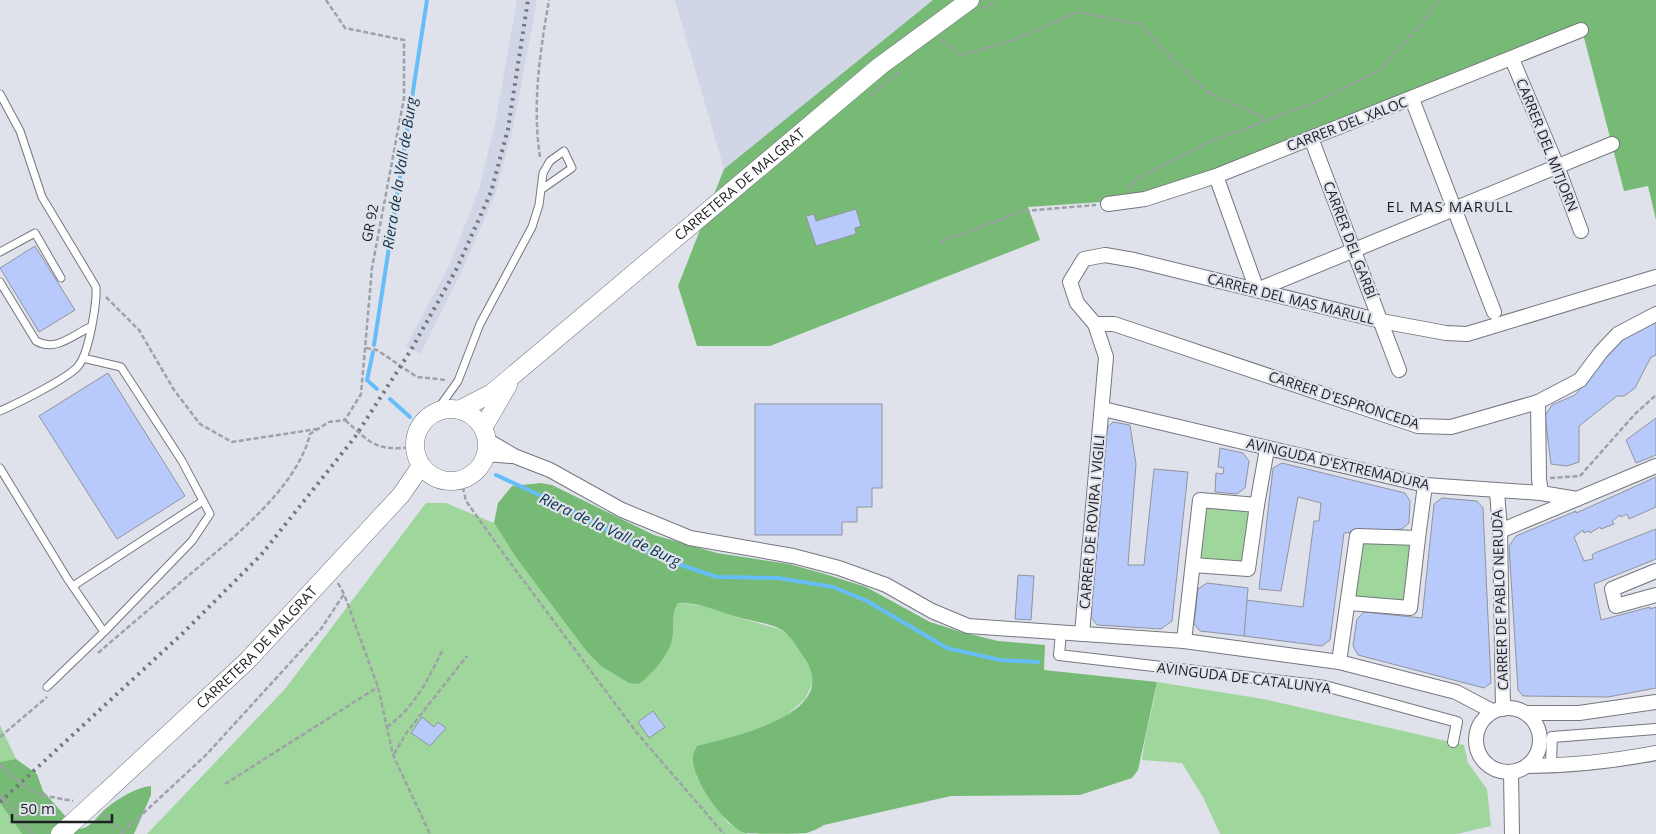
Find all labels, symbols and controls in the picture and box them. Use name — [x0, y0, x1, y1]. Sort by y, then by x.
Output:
street label: CARRER DEL MITJORN — [1512, 75, 1583, 214]
street label: CARRER DEL XALOC — [1284, 92, 1410, 155]
water label: Riera de la Vall de Burg — [377, 94, 421, 250]
street label: CARRETERA DE MALGRAT — [670, 123, 809, 244]
street label: CARRER DEL GARBÍ — [1319, 178, 1382, 301]
district label: EL MAS MARULL — [1387, 196, 1514, 216]
street label: GR 92 — [357, 202, 383, 244]
street label: CARRER DEL MAS MARULL — [1206, 269, 1377, 328]
street label: CARRER D'ESPRONCEDA — [1266, 366, 1422, 433]
street label: AVINGUDA D'EXTREMADURA — [1245, 433, 1432, 494]
street label: CARRER DE ROVIRA I VIGILI — [1074, 434, 1109, 610]
water label: Riera de la Vall de Burg — [536, 488, 685, 571]
street label: CARRER DE PABLO NERUDA — [1487, 509, 1512, 691]
street label: CARRETERA DE MALGRAT — [192, 581, 321, 713]
street label: AVINGUDA DE CATALUNYA — [1156, 657, 1332, 698]
scale bar — [12, 792, 112, 824]
text: 50 m — [20, 798, 55, 818]

